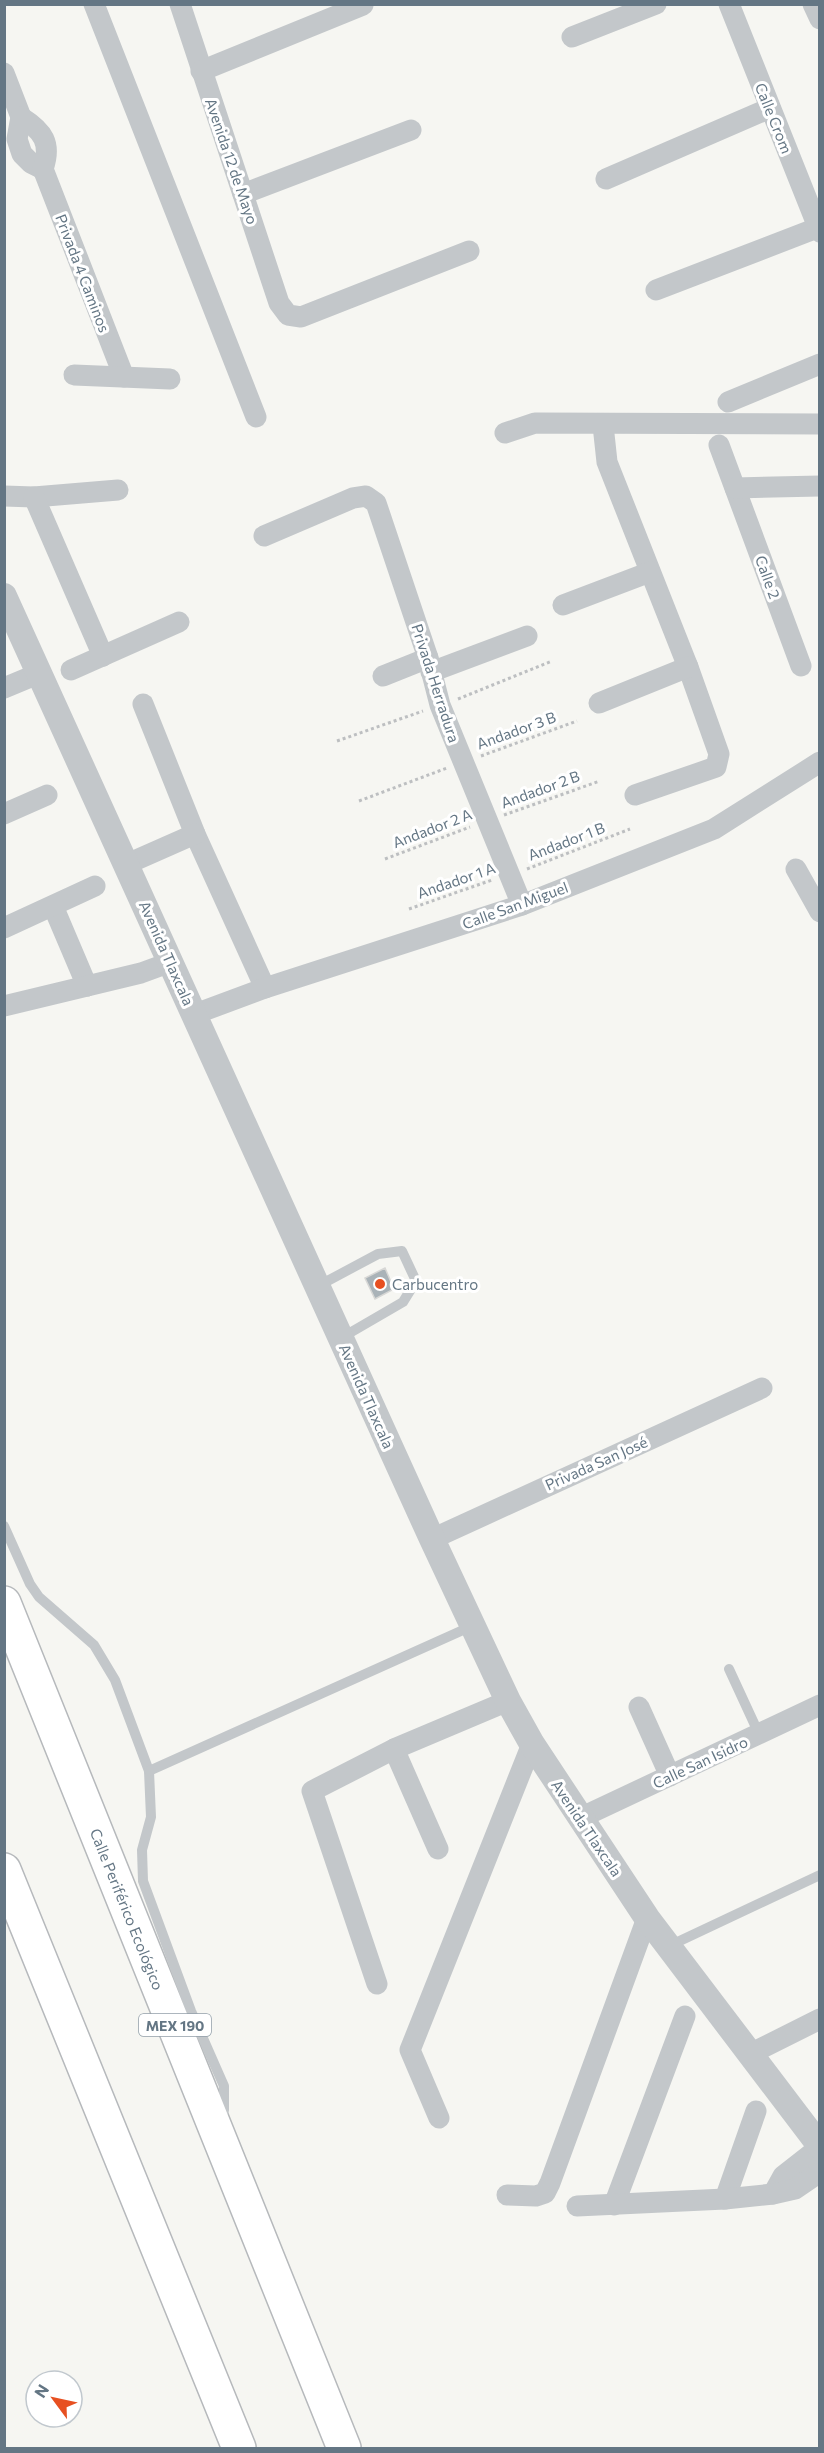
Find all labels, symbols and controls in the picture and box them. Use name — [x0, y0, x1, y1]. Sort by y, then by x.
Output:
street label: Calle Crom — [752, 80, 796, 156]
street label: Avenida 12 de Mayo — [202, 96, 262, 227]
street label: Privada 4 Caminos — [52, 211, 114, 335]
street label: Calle 2 — [752, 553, 784, 601]
street label: Privada Herradura — [408, 621, 464, 745]
street label: Andador 3 B — [474, 707, 558, 753]
street label: Andador 2 B — [498, 766, 582, 812]
street label: Andador 2 A — [390, 805, 474, 851]
street label: Andador 1 B — [525, 818, 607, 864]
street label: Andador 1 A — [415, 858, 497, 902]
street label: Calle San Miguel — [460, 878, 570, 932]
street label: Avenida Tlaxcala — [136, 898, 198, 1008]
place label: Carbucentro — [392, 1275, 478, 1293]
marker: Carbucentro — [373, 1277, 387, 1291]
street label: Avenida Tlaxcala — [336, 1341, 398, 1451]
street label: Privada San José — [542, 1432, 650, 1494]
street label: Calle San Isidro — [650, 1732, 750, 1792]
street label: Avenida Tlaxcala — [548, 1776, 626, 1880]
street label: Calle Periférico Ecológico — [87, 1826, 168, 1993]
road number: MEX 190 — [139, 2014, 211, 2036]
north arrow — [24, 2369, 84, 2429]
text: N — [30, 2380, 52, 2401]

